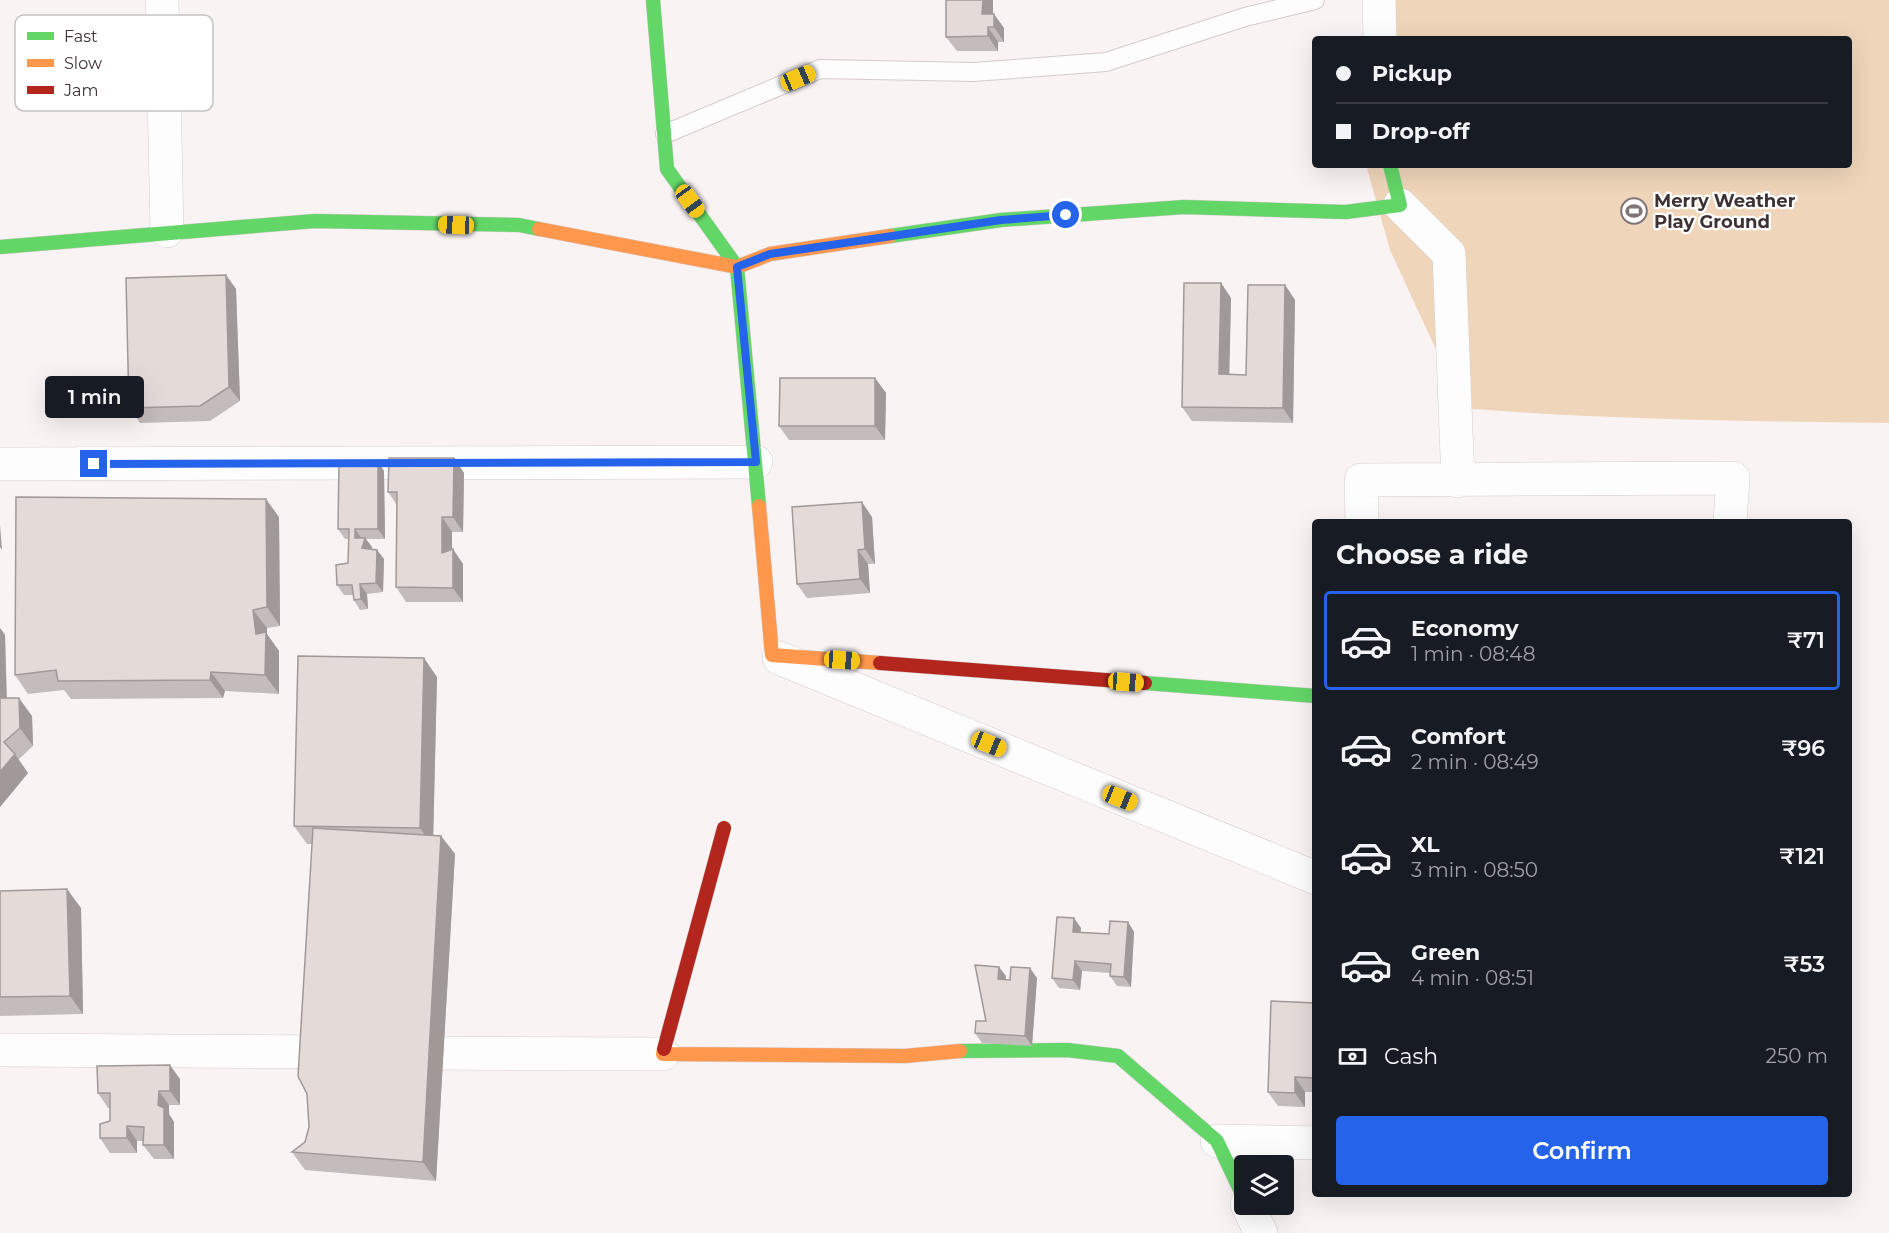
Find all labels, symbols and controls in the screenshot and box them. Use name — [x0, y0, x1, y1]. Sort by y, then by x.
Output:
legend — [15, 15, 213, 111]
text: Fast — [64, 27, 98, 46]
text: Slow — [64, 54, 102, 73]
text: Pickup — [1372, 60, 1452, 87]
car — [778, 63, 818, 93]
text: Jam — [63, 81, 98, 100]
text: Drop-off — [1372, 118, 1470, 145]
car — [672, 181, 708, 221]
place label: Merry Weather Play Ground — [1654, 190, 1796, 233]
sports icon: Merry Weather Play Ground — [1619, 196, 1649, 226]
route start — [1052, 201, 1079, 228]
car — [438, 215, 474, 235]
callout: 1 min — [44, 377, 144, 419]
text: 1 min — [68, 385, 121, 409]
route end — [80, 450, 107, 477]
text: Choose a ride — [1336, 538, 1528, 571]
icon: car — [1339, 614, 1393, 668]
text: Economy — [1411, 615, 1519, 642]
text: ₹71 — [1787, 627, 1825, 654]
text: 1 min · 08:48 — [1411, 642, 1536, 666]
car — [823, 650, 861, 670]
car — [1107, 672, 1145, 692]
icon: car — [1339, 722, 1393, 776]
text: Comfort — [1411, 723, 1506, 750]
car — [969, 729, 1009, 759]
text: ₹96 — [1782, 735, 1825, 762]
text: 2 min · 08:49 — [1411, 750, 1539, 774]
car — [1100, 783, 1140, 813]
icon: car — [1339, 830, 1393, 884]
text: XL — [1411, 831, 1440, 858]
text: ₹121 — [1779, 843, 1825, 870]
text: 3 min · 08:50 — [1411, 858, 1538, 882]
icon: car — [1339, 938, 1393, 992]
text: Green — [1411, 939, 1480, 966]
text: ₹53 — [1784, 951, 1825, 978]
text: 4 min · 08:51 — [1411, 966, 1534, 990]
icon: cash — [1336, 1040, 1369, 1073]
text: Cash — [1384, 1043, 1438, 1070]
text: 250 m — [1766, 1044, 1828, 1068]
button: Confirm — [1336, 1116, 1828, 1185]
map controls — [1234, 1155, 1294, 1215]
button: layers — [1234, 1155, 1294, 1215]

